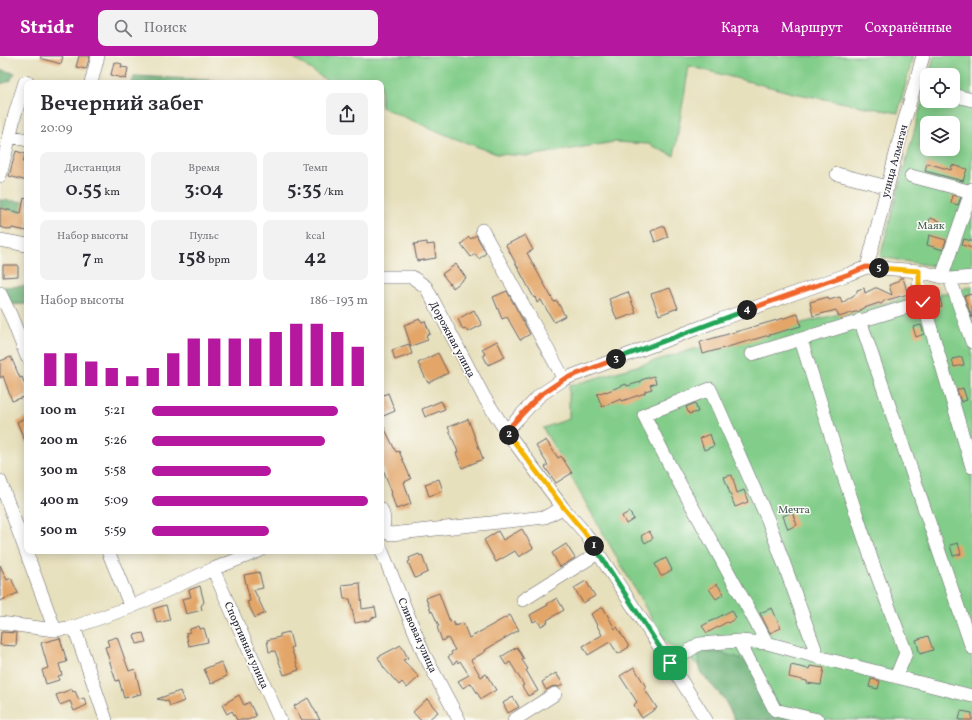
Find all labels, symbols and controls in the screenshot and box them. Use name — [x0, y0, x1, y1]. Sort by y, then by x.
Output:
search box — [98, 10, 378, 46]
text: Stridr — [20, 15, 74, 41]
icon: search — [112, 17, 134, 39]
text: Поиск — [144, 18, 187, 39]
text: Карта — [721, 19, 759, 38]
text: Маршрут — [781, 19, 843, 38]
text: Сохранённые — [865, 19, 952, 38]
map controls — [920, 68, 960, 156]
button: locate — [920, 68, 960, 108]
text: Вечерний забег — [40, 89, 203, 120]
button: share — [326, 93, 368, 135]
button: layers — [920, 116, 960, 156]
text: 20:09 — [40, 120, 72, 138]
street label: улица Алмагач — [878, 123, 912, 200]
text: Дистанция — [64, 161, 121, 176]
text: Время — [188, 161, 220, 176]
text: Темп — [303, 161, 328, 176]
text: 0.55 — [65, 176, 102, 204]
text: 3:04 — [184, 176, 224, 204]
text: 5:35 — [287, 176, 322, 204]
text: km — [102, 185, 120, 200]
text: /km — [322, 185, 344, 200]
park label: Маяк — [917, 219, 945, 234]
text: Набор высоты — [57, 229, 128, 244]
text: Пульс — [189, 229, 219, 244]
text: kcal — [306, 229, 325, 244]
text: 7 — [82, 244, 92, 272]
text: 158 — [178, 244, 206, 272]
text: 42 — [304, 244, 327, 272]
text: m — [92, 253, 103, 268]
text: bpm — [206, 253, 230, 268]
pin: 5 — [869, 258, 889, 278]
text: 5 — [876, 260, 882, 275]
pin — [906, 285, 940, 319]
icon: check — [912, 291, 934, 313]
text: Набор высоты — [40, 292, 124, 310]
text: 186–193 m — [310, 292, 368, 310]
street label: Дорожная улица — [425, 299, 478, 381]
pin: 4 — [737, 300, 757, 320]
text: 4 — [744, 302, 750, 317]
pin: 3 — [606, 349, 626, 369]
text: 3 — [613, 351, 619, 366]
text: 100 m — [40, 402, 77, 420]
text: 5:21 — [104, 402, 125, 420]
pin: 2 — [499, 425, 519, 445]
text: 2 — [506, 427, 512, 442]
text: 200 m — [40, 432, 78, 450]
text: 5:26 — [104, 432, 127, 450]
text: 300 m — [40, 462, 78, 480]
text: 5:58 — [104, 462, 126, 480]
text: 400 m — [40, 492, 79, 510]
text: 5:09 — [104, 492, 128, 510]
park label: Мечта — [778, 503, 811, 518]
text: 500 m — [40, 522, 77, 540]
text: 5:59 — [104, 522, 126, 540]
pin: 1 — [584, 536, 604, 556]
text: 1 — [592, 538, 596, 553]
street label: Сливовая улица — [393, 596, 440, 676]
street label: Спортивная улица — [220, 600, 272, 692]
pin — [653, 646, 687, 680]
icon: arrive — [659, 652, 681, 674]

